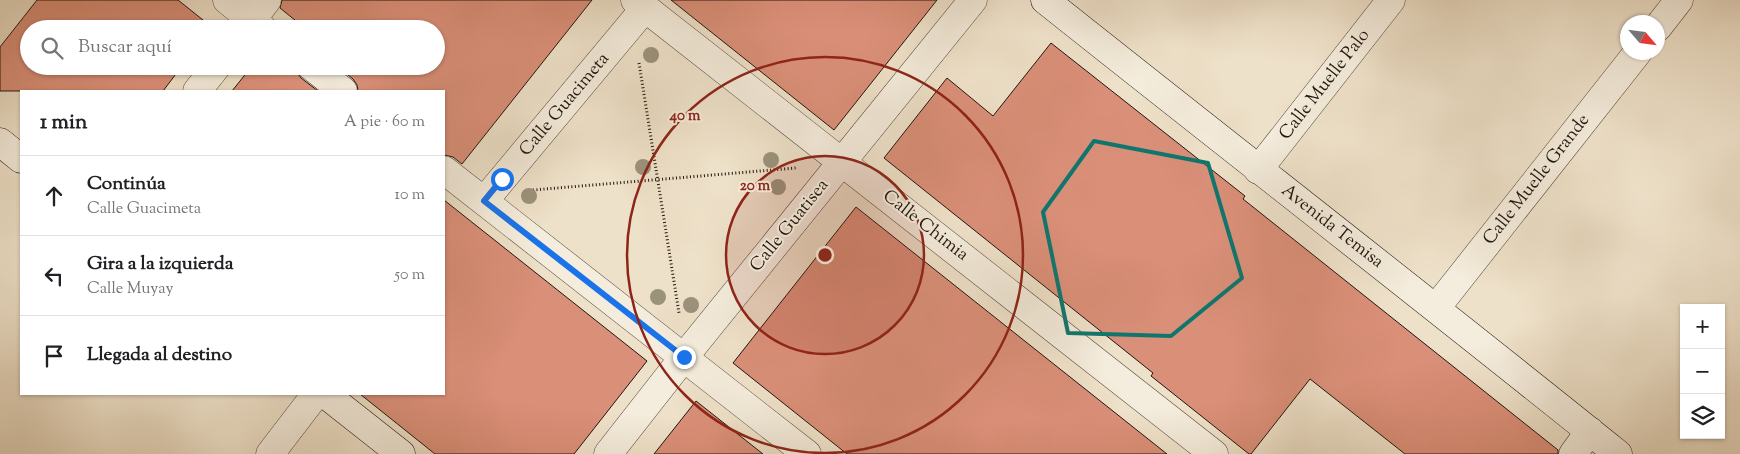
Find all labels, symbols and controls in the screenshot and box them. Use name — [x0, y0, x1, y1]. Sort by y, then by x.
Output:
north arrow — [1620, 15, 1665, 60]
search box — [20, 20, 445, 75]
street label: Calle Muelle Palo — [1273, 24, 1377, 146]
icon: search — [38, 34, 66, 62]
text: Buscar aquí — [78, 34, 172, 61]
street label: Calle Guacimeta — [514, 47, 616, 163]
text: 40 m — [669, 106, 701, 127]
text: 1 min — [40, 108, 87, 138]
street label: Calle Muelle Grande — [1477, 109, 1597, 251]
text: A pie · 60 m — [344, 111, 425, 134]
route start — [491, 168, 514, 191]
text: Continúa — [87, 171, 166, 198]
street label: Calle Guatisea — [744, 174, 836, 278]
text: 20 m — [740, 176, 771, 197]
street label: Avenida Temisa — [1275, 179, 1389, 275]
icon: ahead — [40, 182, 68, 210]
text: 10 m — [395, 184, 425, 207]
street label: Calle Chimia — [876, 184, 974, 268]
text: Calle Guacimeta — [87, 198, 201, 221]
centre of rings — [816, 246, 834, 264]
text: Gira a la izquierda — [87, 251, 233, 278]
icon: left — [40, 262, 68, 290]
text: 50 m — [394, 264, 425, 287]
text: Calle Muyay — [87, 278, 173, 301]
map controls — [1680, 304, 1725, 439]
button: + — [1680, 304, 1725, 349]
icon: arrive — [40, 342, 68, 370]
text: Llegada al destino — [87, 342, 232, 369]
route end — [673, 346, 696, 369]
button: − — [1680, 349, 1725, 394]
button: layers — [1680, 394, 1725, 439]

